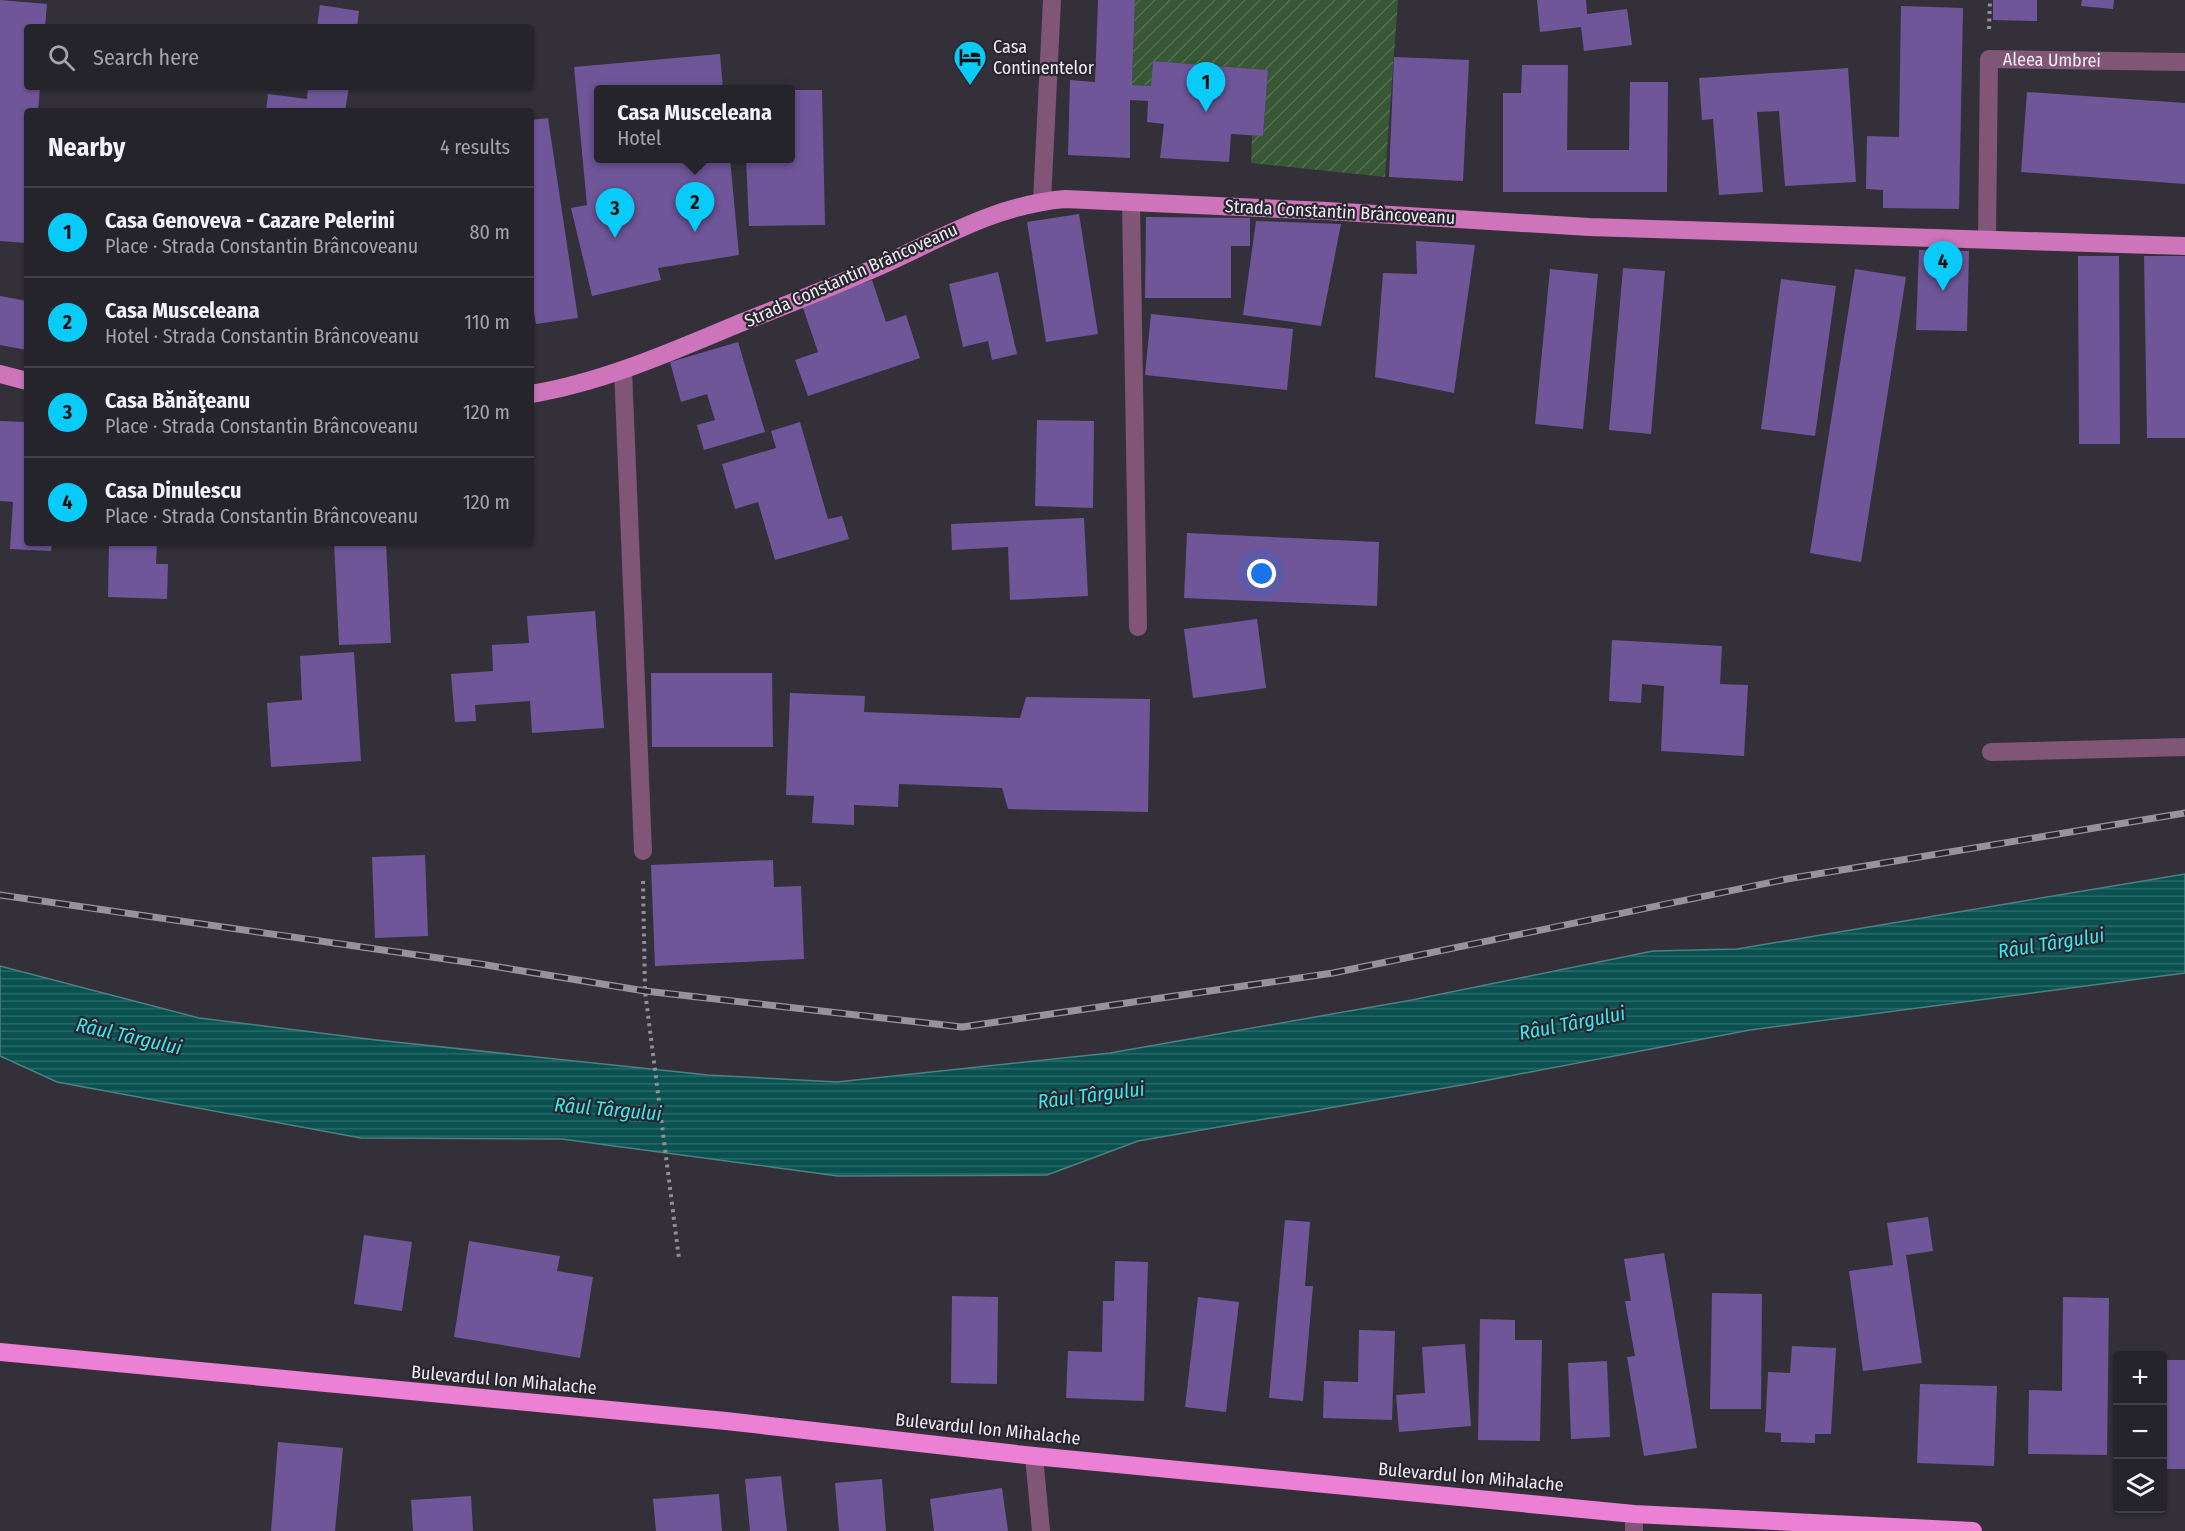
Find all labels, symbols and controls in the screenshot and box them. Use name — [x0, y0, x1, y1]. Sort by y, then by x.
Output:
search box — [24, 24, 534, 90]
place label: Casa Continentelor — [993, 36, 1095, 79]
hotel icon: Casa Continentelor — [952, 39, 988, 86]
icon: search — [45, 41, 78, 74]
text: Search here — [93, 44, 199, 71]
street label: Aleea Umbrei — [2003, 48, 2101, 72]
pin: 1 — [1186, 63, 1226, 112]
popup — [594, 85, 795, 163]
text: Casa Musceleana — [617, 99, 772, 126]
text: Hotel — [617, 126, 661, 150]
text: Nearby — [48, 132, 125, 163]
text: 4 results — [440, 135, 510, 159]
pin: 2 — [676, 182, 714, 232]
pin: 3 — [596, 188, 634, 238]
street label: Strada Constantin Brâncoveanu — [1224, 195, 1456, 229]
text: Casa Genoveva - Cazare Pelerini — [105, 207, 395, 234]
street label: Strada Constantin Brâncoveanu — [741, 218, 961, 332]
text: 1 — [63, 220, 72, 244]
text: 80 m — [470, 220, 510, 244]
text: Place · Strada Constantin Brâncoveanu — [105, 234, 418, 258]
pin: 4 — [1924, 242, 1962, 291]
text: Casa Musceleana — [105, 297, 260, 324]
text: 2 — [63, 310, 72, 334]
text: 110 m — [464, 310, 510, 334]
text: Hotel · Strada Constantin Brâncoveanu — [105, 324, 419, 348]
text: Casa Bănăţeanu — [105, 387, 250, 414]
text: 3 — [63, 400, 72, 424]
text: 120 m — [463, 400, 510, 424]
text: Place · Strada Constantin Brâncoveanu — [105, 414, 418, 438]
text: Casa Dinulescu — [105, 477, 241, 504]
text: 4 — [62, 490, 73, 514]
text: 120 m — [463, 490, 510, 514]
text: Place · Strada Constantin Brâncoveanu — [105, 504, 418, 528]
your location — [1247, 559, 1276, 588]
water label: Râul Târgului — [1996, 923, 2106, 963]
water label: Râul Târgului — [1517, 1001, 1627, 1045]
water label: Râul Târgului — [74, 1012, 184, 1060]
water label: Râul Târgului — [1036, 1077, 1146, 1113]
water label: Râul Târgului — [553, 1092, 663, 1126]
map controls — [2113, 1351, 2167, 1513]
button: + — [2113, 1351, 2167, 1405]
street label: Bulevardul Ion Mihalache — [410, 1361, 598, 1399]
button: − — [2113, 1405, 2167, 1459]
street label: Bulevardul Ion Mihalache — [894, 1408, 1082, 1450]
street label: Bulevardul Ion Mihalache — [1377, 1458, 1565, 1496]
button: layers — [2113, 1459, 2167, 1513]

